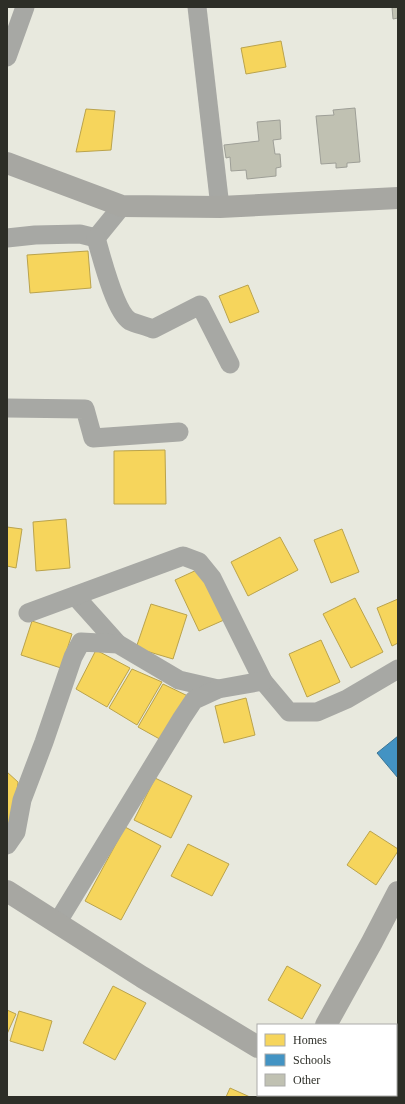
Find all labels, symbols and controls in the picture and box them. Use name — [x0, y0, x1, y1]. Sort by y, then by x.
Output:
legend — [257, 1024, 397, 1096]
text: Homes — [293, 1033, 327, 1047]
text: Schools — [293, 1053, 331, 1067]
text: Other — [293, 1073, 320, 1087]

